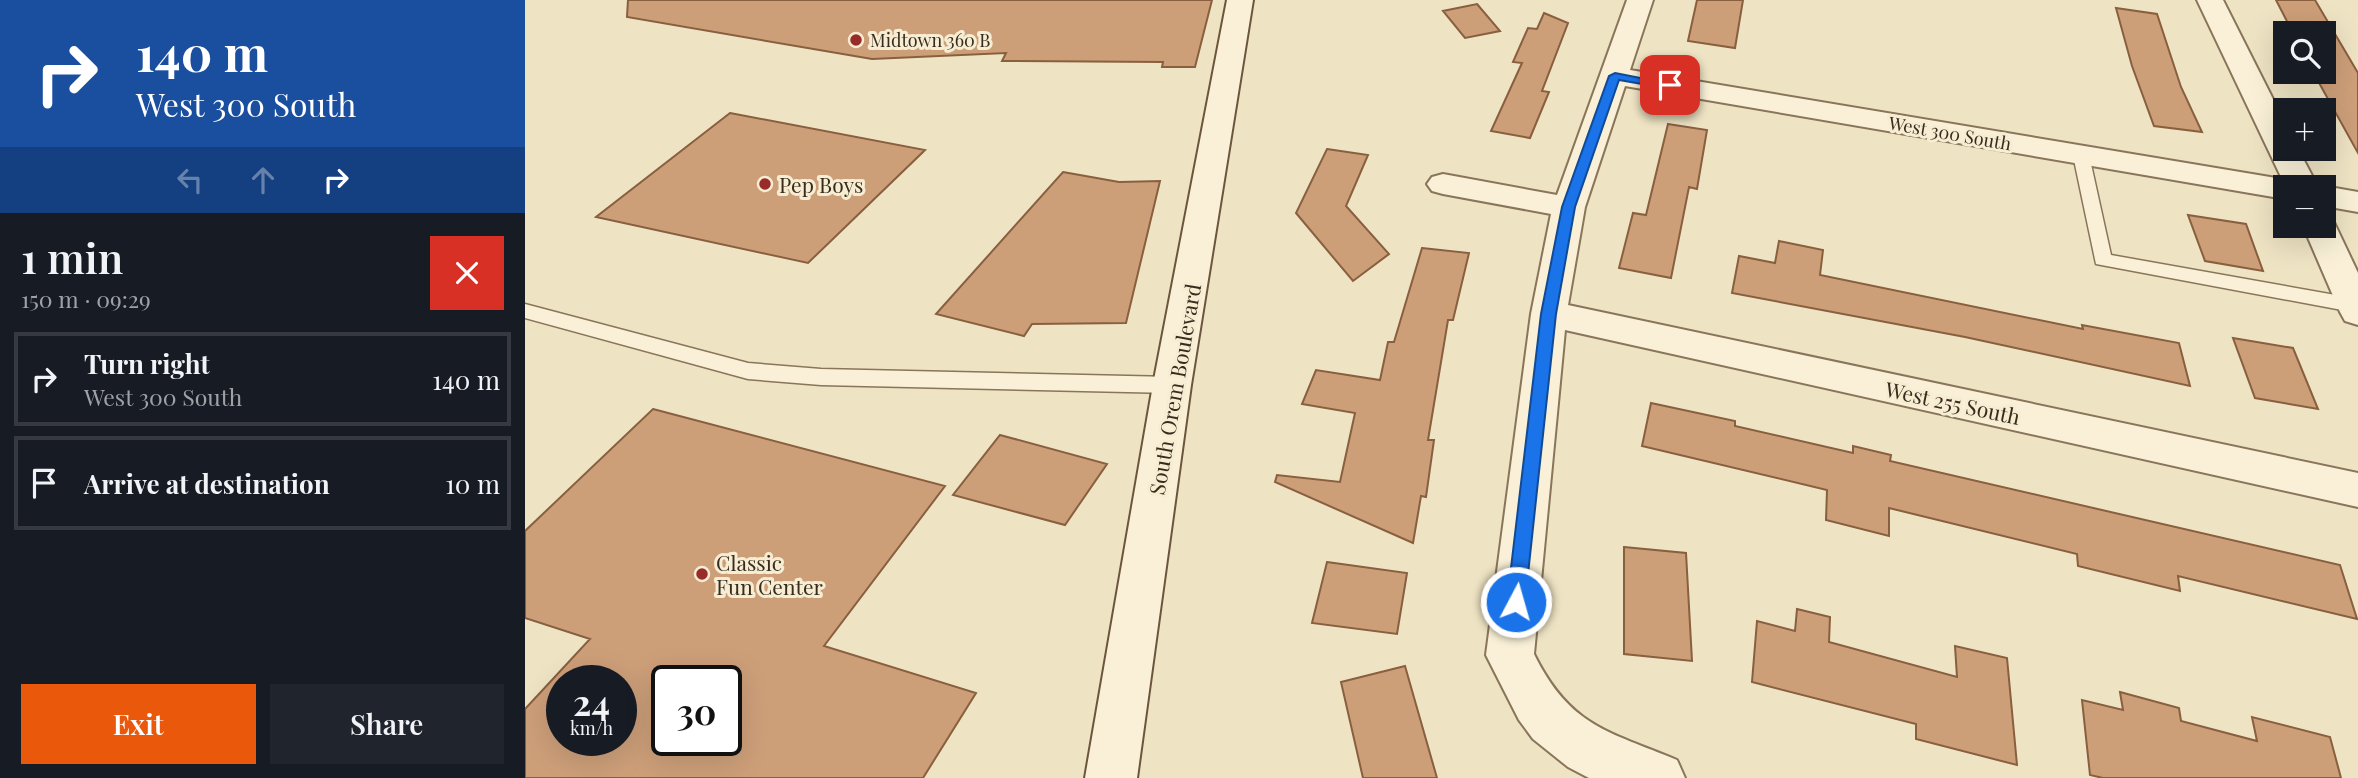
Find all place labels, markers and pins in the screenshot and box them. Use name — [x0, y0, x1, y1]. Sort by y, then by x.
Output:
place label: Midtown 360 B — [870, 28, 991, 52]
marker: Midtown 360 B — [848, 32, 864, 48]
pin — [1640, 55, 1700, 115]
place label: Pep Boys — [779, 170, 863, 198]
marker: Pep Boys — [757, 176, 773, 192]
place label: Classic Fun Center — [716, 548, 824, 600]
marker: Classic Fun Center — [694, 566, 710, 582]

